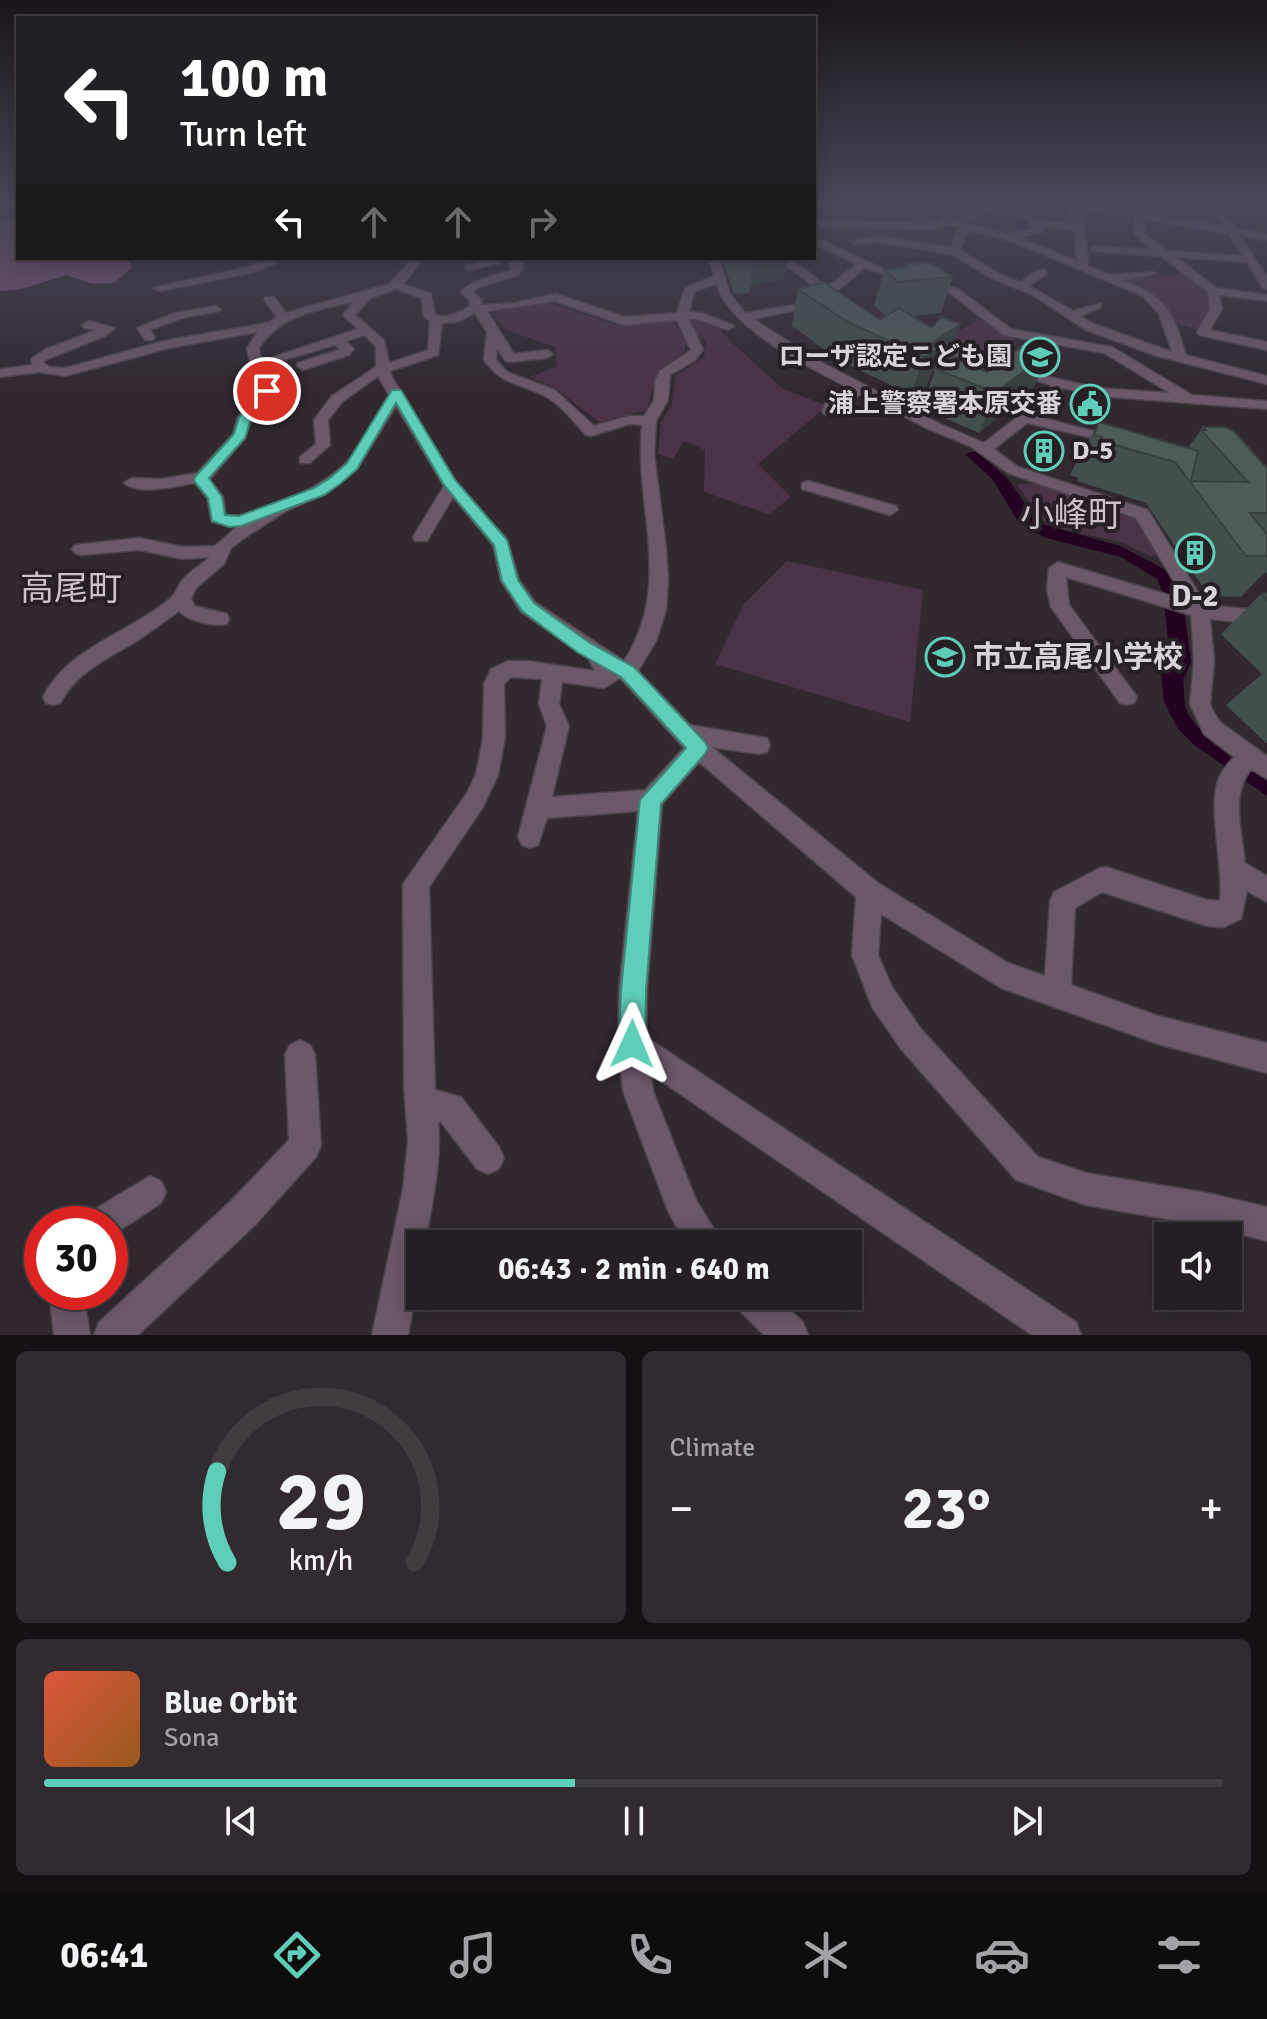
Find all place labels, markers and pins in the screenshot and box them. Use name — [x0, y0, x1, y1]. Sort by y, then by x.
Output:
school or university icon: ローザ認定こども園 — [1019, 336, 1061, 378]
place label: ローザ認定こども園 — [779, 341, 1012, 373]
pin — [233, 357, 301, 425]
public building icon: 浦上警察署本原交番 — [1069, 383, 1111, 425]
place label: 浦上警察署本原交番 — [828, 388, 1062, 420]
building icon: D-5 — [1023, 430, 1065, 472]
place label: D-5 — [1072, 435, 1113, 467]
building icon: D-2 — [1174, 532, 1216, 574]
place label: D-2 — [1171, 578, 1219, 615]
school or university icon: 市立高尾小学校 — [924, 636, 966, 678]
place label: 市立高尾小学校 — [973, 639, 1183, 676]

